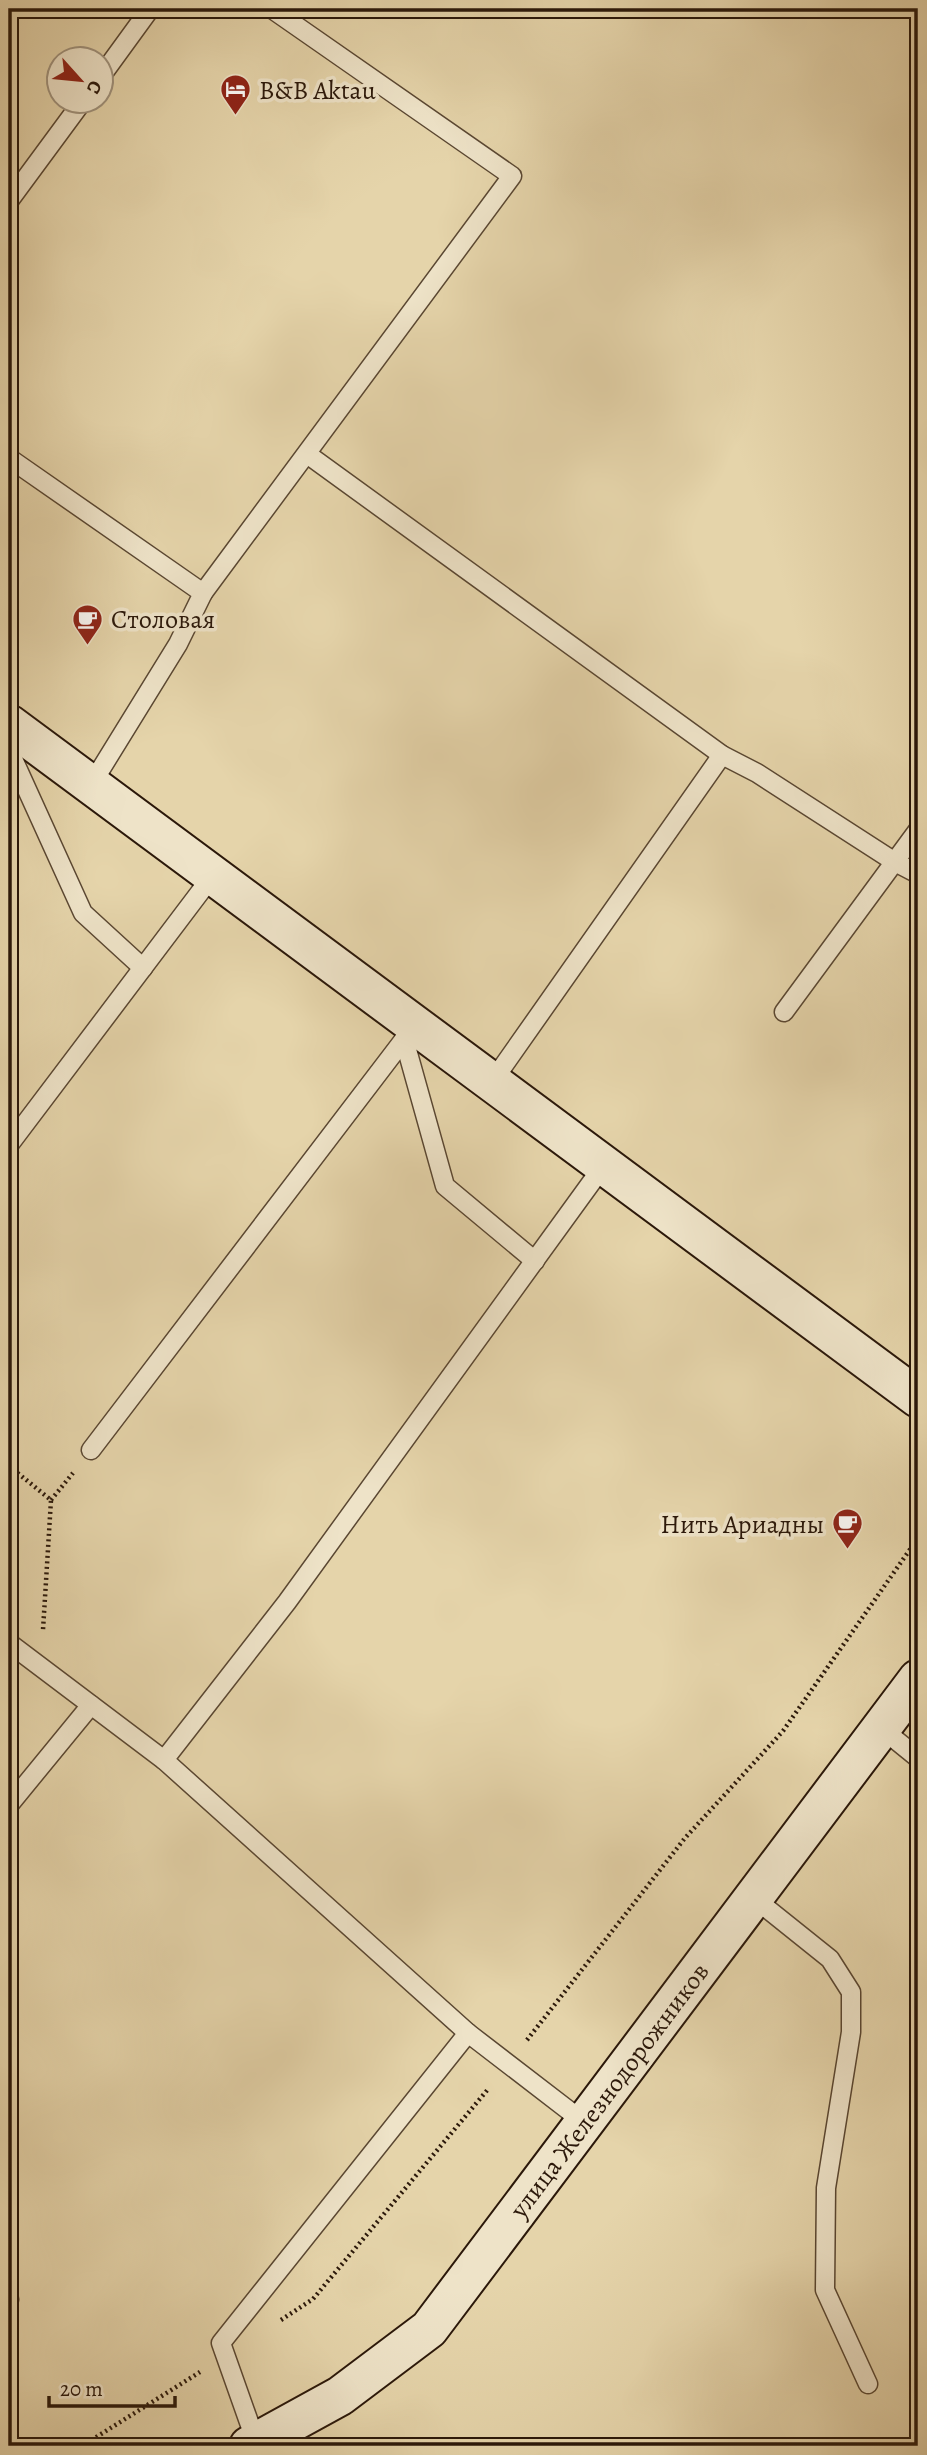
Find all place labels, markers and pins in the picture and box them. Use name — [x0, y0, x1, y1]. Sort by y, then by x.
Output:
hotel icon: B&B Aktau — [219, 73, 253, 117]
place label: B&B Aktau — [259, 73, 377, 108]
cafe icon: Столовая — [71, 602, 105, 646]
place label: Столовая — [111, 602, 215, 637]
place label: Нить Ариадны — [661, 1507, 824, 1542]
cafe icon: Нить Ариадны — [830, 1507, 864, 1551]

